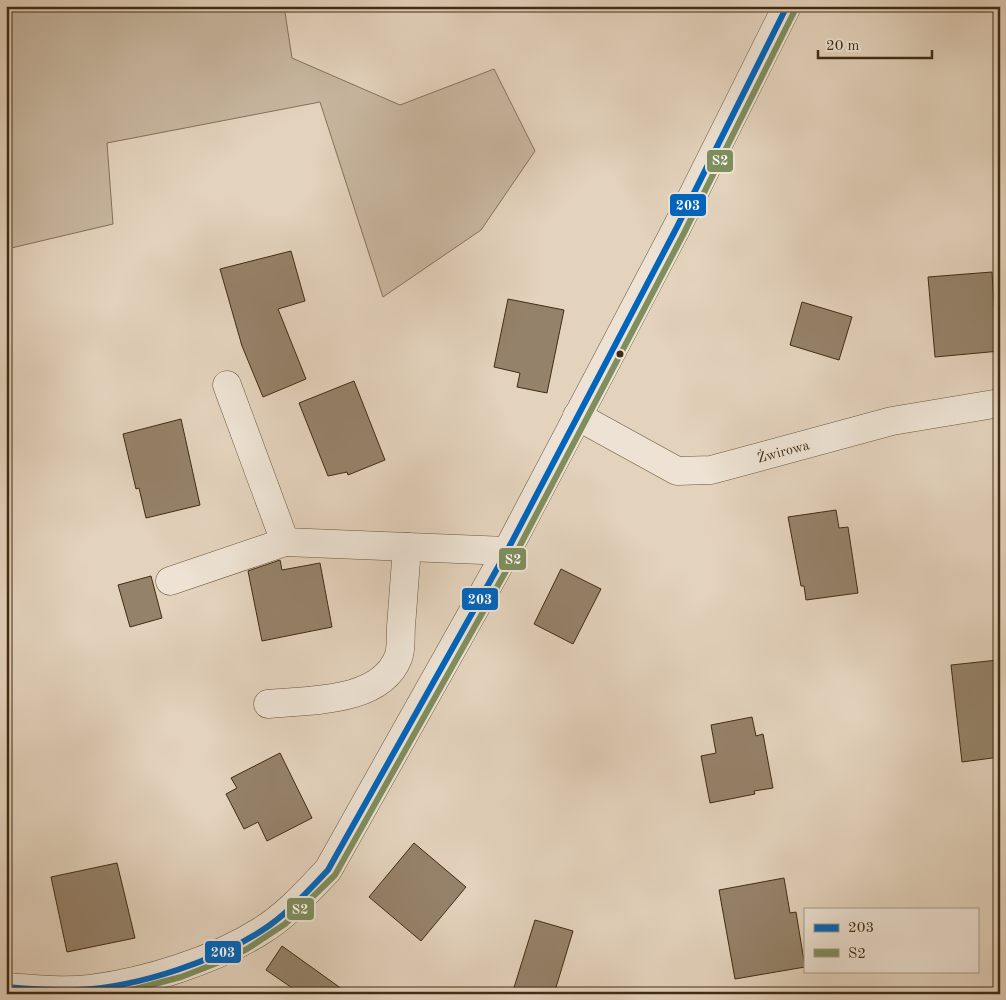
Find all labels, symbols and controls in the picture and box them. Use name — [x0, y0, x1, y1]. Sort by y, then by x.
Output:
scale bar — [818, 28, 932, 60]
text: 20 m — [826, 39, 860, 54]
line badge: S2 — [706, 149, 734, 173]
text: S2 — [712, 154, 728, 168]
line badge: 203 — [669, 193, 707, 217]
text: 203 — [676, 199, 700, 213]
unlabelled marker — [615, 349, 625, 359]
street label: Żwirowa — [755, 435, 811, 466]
line badge: S2 — [498, 547, 527, 571]
text: S2 — [505, 553, 521, 567]
line badge: 203 — [461, 587, 499, 611]
text: 203 — [468, 593, 492, 607]
line badge: S2 — [286, 897, 315, 921]
text: S2 — [292, 903, 308, 917]
legend — [804, 908, 978, 972]
text: 203 — [848, 921, 874, 936]
line badge: 203 — [204, 940, 242, 964]
text: 203 — [211, 946, 235, 960]
text: S2 — [848, 947, 866, 962]

